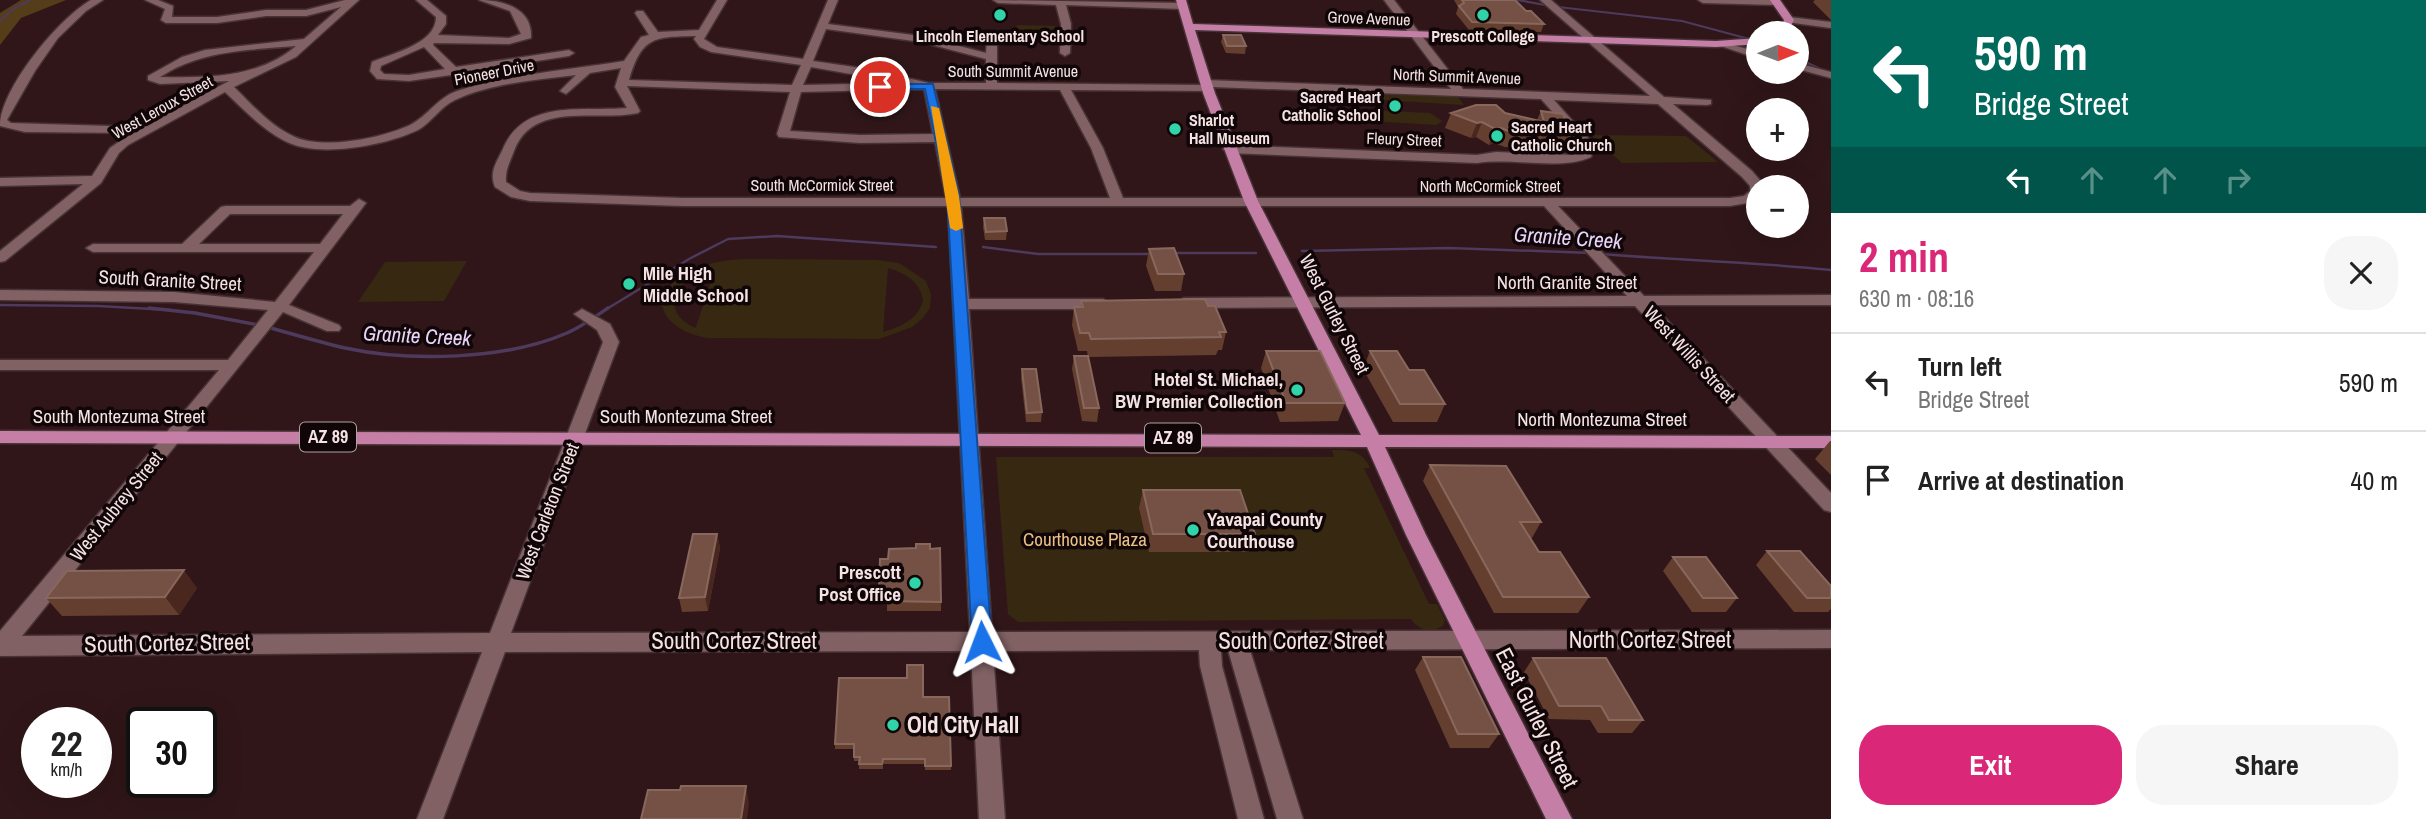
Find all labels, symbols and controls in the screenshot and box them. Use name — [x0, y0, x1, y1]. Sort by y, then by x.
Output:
street label: Grove Avenue — [1327, 6, 1411, 30]
marker: Lincoln Elementary School — [992, 7, 1008, 23]
marker: Prescott College — [1475, 7, 1491, 23]
text: 590 m — [1974, 19, 2088, 85]
north arrow — [1746, 21, 1810, 84]
map controls — [1746, 21, 1809, 238]
place label: Lincoln Elementary School — [916, 25, 1084, 47]
place label: Prescott College — [1431, 25, 1535, 47]
icon: left — [1859, 28, 1950, 119]
street label: Pioneer Drive — [452, 53, 536, 91]
pin — [850, 57, 910, 117]
street label: South Summit Avenue — [948, 60, 1078, 82]
street label: North Summit Avenue — [1393, 63, 1521, 89]
icon: arrive — [861, 68, 899, 106]
street label: West Leroux Street — [108, 70, 217, 144]
text: Bridge Street — [1974, 82, 2129, 125]
place label: Sacred Heart Catholic School — [1282, 86, 1382, 126]
marker: Sacred Heart Catholic School — [1387, 98, 1403, 114]
button: + — [1746, 98, 1809, 161]
place label: Sharlot Hall Museum — [1189, 109, 1270, 149]
place label: Sacred Heart Catholic Church — [1511, 116, 1612, 156]
marker: Sharlot Hall Museum — [1167, 121, 1183, 137]
street label: Fleury Street — [1366, 127, 1442, 151]
marker: Sacred Heart Catholic Church — [1489, 128, 1505, 144]
icon: left — [2000, 161, 2038, 199]
icon: ahead — [2073, 161, 2111, 199]
icon: ahead — [2146, 161, 2184, 199]
icon: right — [2219, 161, 2257, 199]
street label: South McCormick Street — [751, 174, 894, 196]
street label: North McCormick Street — [1420, 175, 1561, 197]
button: − — [1746, 175, 1809, 238]
water label: Granite Creek — [1513, 219, 1624, 256]
text: 2 min — [1859, 229, 1949, 285]
button: close — [2324, 236, 2398, 310]
street label: West Gurley Street — [1294, 250, 1377, 379]
place label: Mile High Middle School — [643, 260, 749, 308]
street label: South Granite Street — [98, 263, 243, 297]
street label: North Granite Street — [1497, 269, 1638, 295]
marker: Mile High Middle School — [621, 276, 637, 292]
text: 630 m · 08:16 — [1859, 283, 1974, 314]
street label: West Willis Street — [1638, 300, 1742, 409]
water label: Granite Creek — [362, 318, 473, 353]
text: Turn left — [1918, 349, 2002, 384]
icon: left — [1859, 363, 1897, 401]
text: 590 m — [2339, 365, 2398, 400]
place label: Hotel St. Michael, BW Premier Collection — [1115, 366, 1283, 414]
marker: Hotel St. Michael, BW Premier Collection — [1289, 382, 1305, 398]
text: Bridge Street — [1918, 384, 2029, 415]
street label: South Montezuma Street — [33, 403, 206, 429]
street label: South Montezuma Street — [600, 403, 773, 429]
street label: North Montezuma Street — [1517, 406, 1688, 432]
road number: AZ 89 — [300, 422, 356, 452]
road number: AZ 89 — [1145, 424, 1201, 452]
street label: West Carleton Street — [509, 438, 585, 583]
street label: West Aubrey Street — [64, 445, 169, 566]
icon: arrive — [1859, 461, 1897, 499]
text: Arrive at destination — [1918, 463, 2124, 498]
text: 40 m — [2351, 463, 2398, 498]
place label: Yavapai County Courthouse — [1207, 506, 1323, 554]
marker: Yavapai County Courthouse — [1185, 522, 1201, 538]
park label: Courthouse Plaza — [1023, 526, 1147, 552]
place label: Prescott Post Office — [819, 559, 901, 607]
marker: Prescott Post Office — [907, 575, 923, 591]
position arrow — [945, 605, 1019, 679]
street label: North Cortez Street — [1569, 624, 1731, 655]
street label: South Cortez Street — [651, 625, 817, 656]
street label: South Cortez Street — [1218, 625, 1384, 656]
street label: South Cortez Street — [84, 626, 250, 659]
street label: East Gurley Street — [1489, 642, 1586, 793]
speed limit sign: 30 — [126, 707, 217, 798]
place label: Old City Hall — [907, 709, 1019, 740]
marker: Old City Hall — [885, 717, 901, 733]
text: 22 — [51, 720, 82, 767]
button: Exit — [1859, 725, 2122, 805]
button: Share — [2136, 725, 2398, 805]
text: km/h — [51, 757, 83, 782]

